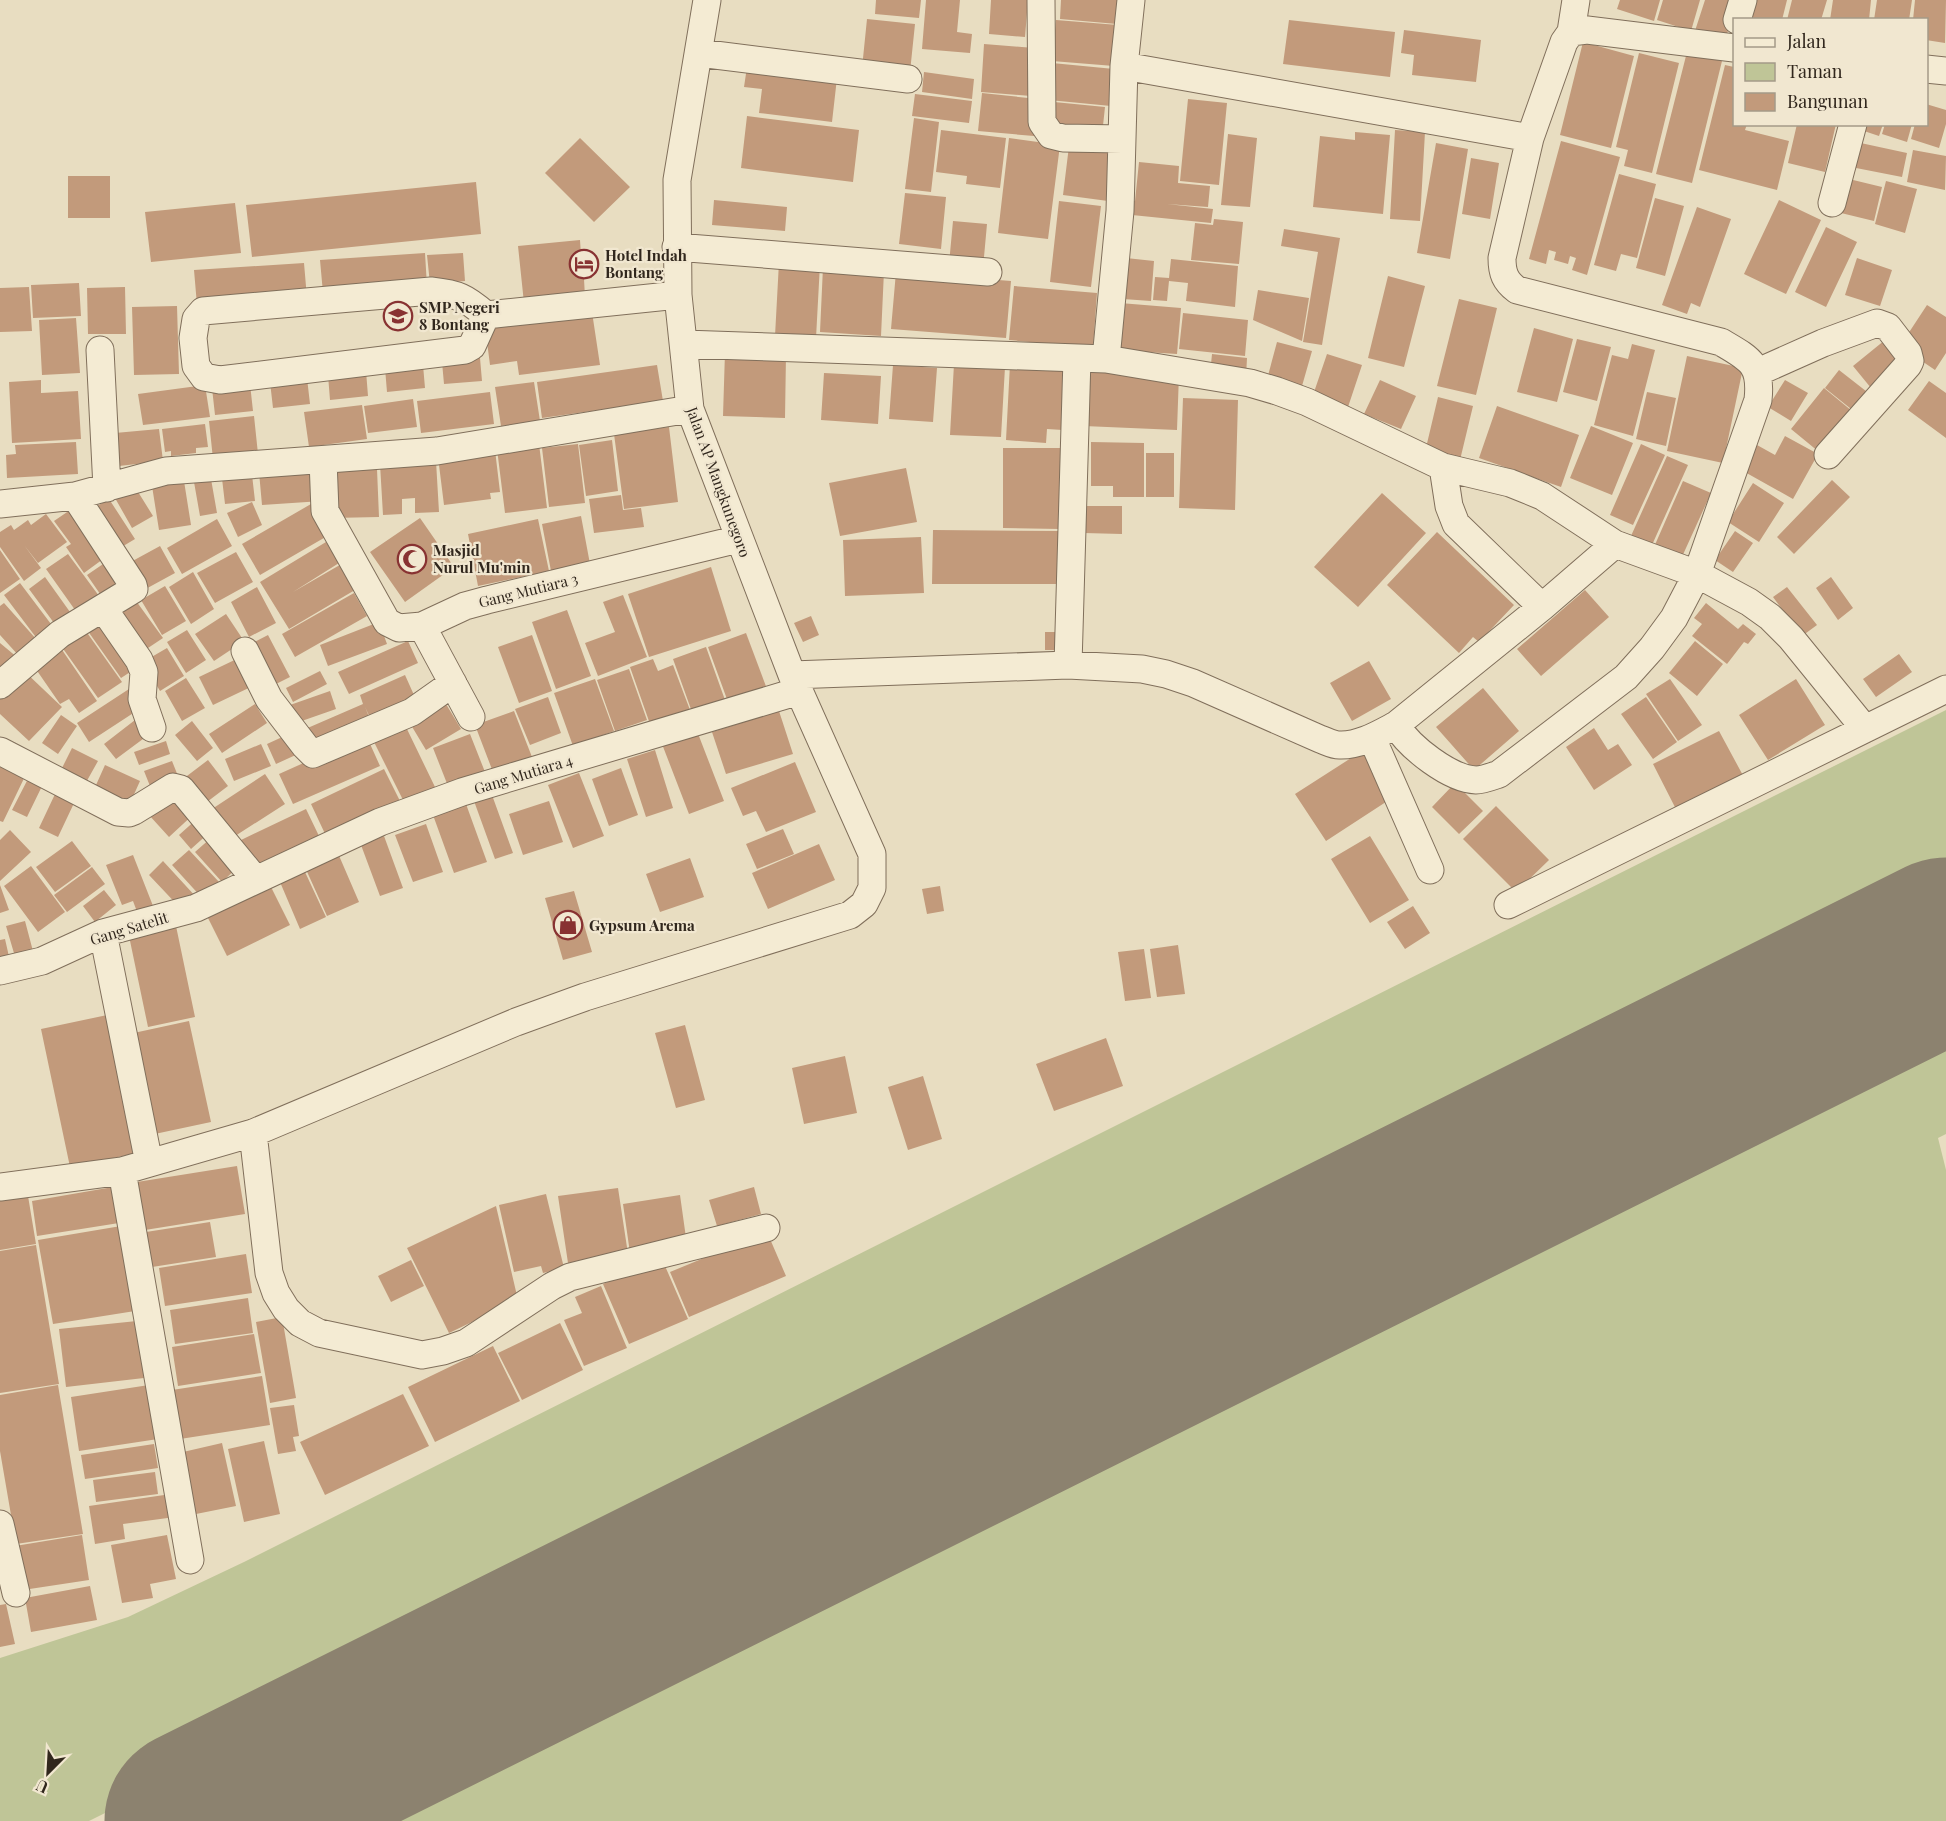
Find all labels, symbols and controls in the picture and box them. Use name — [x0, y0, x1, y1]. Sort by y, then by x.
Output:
legend — [1733, 18, 1928, 126]
text: Jalan — [1786, 29, 1827, 53]
text: Taman — [1787, 59, 1843, 83]
text: Bangunan — [1787, 89, 1868, 113]
place label: Hotel Indah Bontang — [605, 245, 687, 282]
hotel icon: Hotel Indah Bontang — [568, 248, 600, 280]
place label: SMP Negeri 8 Bontang — [419, 297, 500, 334]
school or university icon: SMP Negeri 8 Bontang — [382, 300, 414, 332]
street label: Jalan AP Mangkunegoro — [682, 403, 756, 560]
place label: Masjid Nurul Mu'min — [433, 540, 531, 577]
mosque icon: Masjid Nurul Mu'min — [396, 543, 428, 575]
street label: Gang Mutiara 3 — [476, 568, 580, 612]
street label: Gang Mutiara 4 — [471, 750, 575, 798]
street label: Gang Satelit — [87, 906, 171, 949]
shop icon: Gypsum Arema — [552, 909, 584, 941]
place label: Gypsum Arema — [589, 915, 695, 935]
north arrow — [18, 1743, 78, 1803]
text: U — [32, 1775, 51, 1799]

